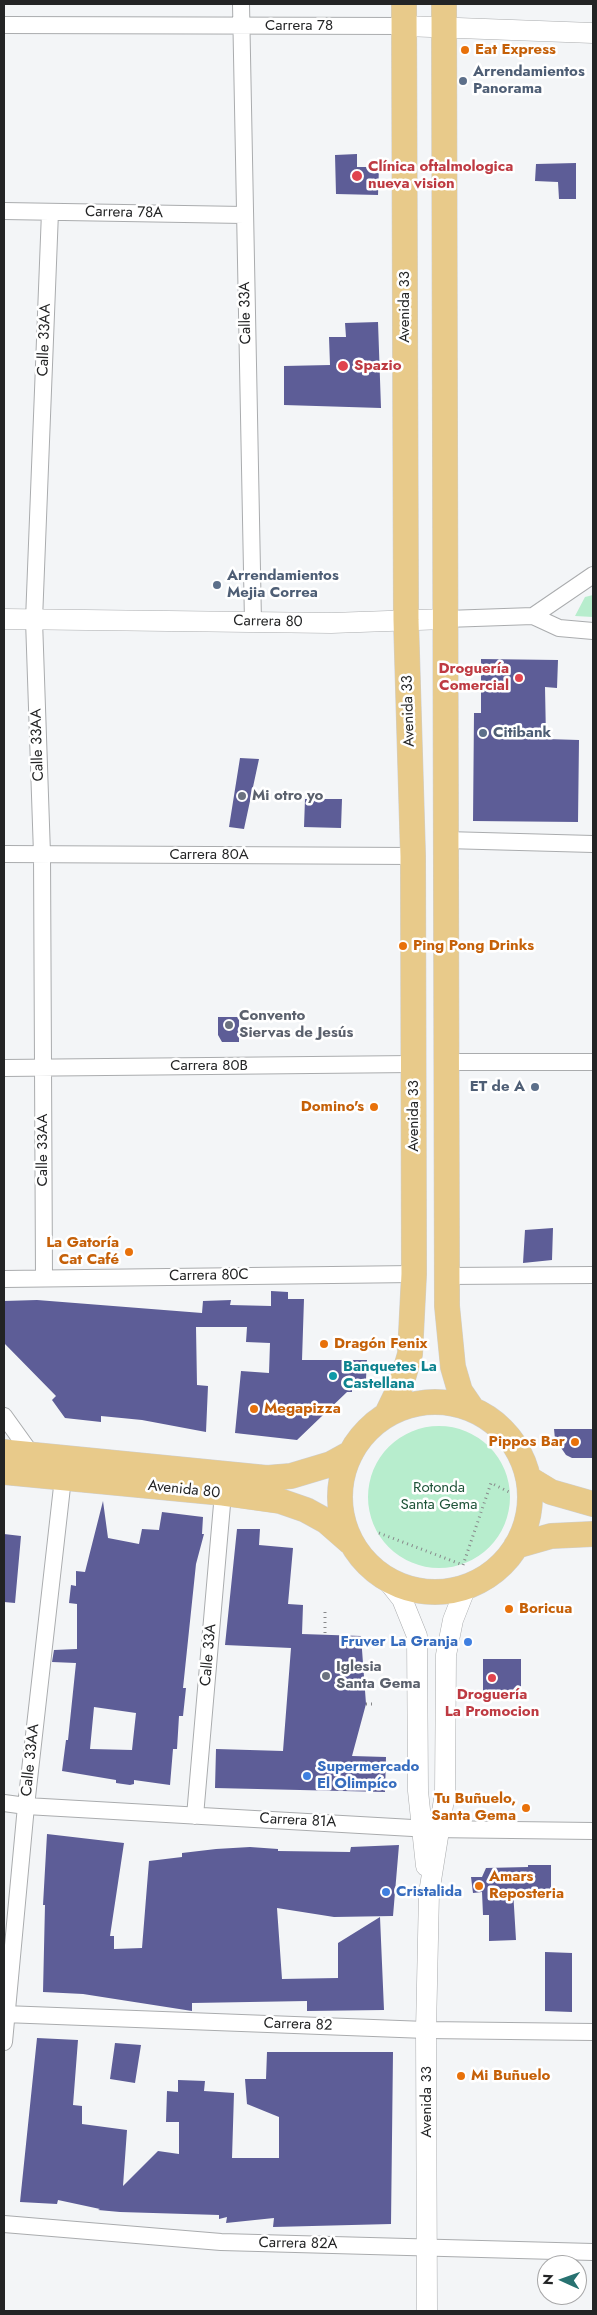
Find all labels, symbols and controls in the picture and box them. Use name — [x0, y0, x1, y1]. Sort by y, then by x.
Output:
street label: Carrera 78 — [265, 17, 333, 35]
place label: Eat Express — [475, 41, 556, 59]
marker: Eat Express — [459, 44, 471, 56]
place label: Arrendamientos Panorama — [473, 63, 585, 98]
marker: Arrendamientos Panorama — [457, 75, 469, 87]
place label: Clínica oftalmologica nueva vision — [368, 158, 513, 193]
marker: Clínica oftalmologica nueva vision — [350, 169, 364, 183]
street label: Carrera 78A — [85, 203, 163, 223]
street label: Avenida 33 — [396, 271, 414, 343]
street label: Calle 33A — [236, 282, 256, 344]
street label: Calle 33AA — [35, 303, 55, 377]
place label: Spazio — [354, 357, 402, 375]
marker: Spazio — [336, 359, 350, 373]
place label: Arrendamientos Mejia Correa — [227, 567, 339, 602]
marker: Arrendamientos Mejia Correa — [211, 579, 223, 591]
street label: Carrera 80 — [233, 612, 303, 632]
place label: Droguería Comercial — [438, 660, 509, 695]
marker: Droguería Comercial — [513, 672, 525, 684]
street label: Avenida 33 — [399, 675, 419, 747]
street label: Calle 33AA — [28, 708, 48, 782]
place label: Citibank — [493, 724, 551, 742]
marker: Citibank — [477, 727, 489, 739]
place label: Mi otro yo — [252, 787, 323, 805]
marker: Mi otro yo — [236, 790, 248, 802]
street label: Carrera 80A — [169, 846, 249, 864]
place label: Ping Pong Drinks — [413, 937, 534, 955]
marker: Ping Pong Drinks — [397, 940, 409, 952]
place label: Convento Siervas de Jesús — [239, 1007, 353, 1042]
marker: Convento Siervas de Jesús — [223, 1019, 235, 1031]
street label: Carrera 80B — [170, 1057, 248, 1075]
place label: ET de A — [470, 1078, 525, 1096]
street label: Avenida 33 — [405, 1080, 423, 1152]
marker: ET de A — [529, 1081, 541, 1093]
place label: Domino's — [301, 1098, 364, 1116]
marker: Domino's — [368, 1101, 380, 1113]
street label: Calle 33AA — [34, 1113, 52, 1187]
place label: La Gatoría Cat Café — [46, 1234, 119, 1269]
marker: La Gatoría Cat Café — [123, 1246, 135, 1258]
street label: Carrera 80C — [169, 1266, 249, 1286]
place label: Dragón Fenix — [334, 1335, 428, 1353]
marker: Dragón Fenix — [318, 1338, 330, 1350]
place label: Banquetes La Castellana — [343, 1358, 437, 1393]
marker: Banquetes La Castellana — [327, 1370, 339, 1382]
place label: Megapizza — [264, 1400, 341, 1418]
marker: Megapizza — [248, 1403, 260, 1415]
place label: Pippos Bar — [489, 1433, 565, 1451]
marker: Pippos Bar — [569, 1436, 581, 1448]
street label: Avenida 80 — [147, 1477, 221, 1503]
park label: Rotonda Santa Gema — [401, 1479, 477, 1514]
place label: Boricua — [519, 1600, 572, 1618]
marker: Boricua — [503, 1603, 515, 1615]
street label: Calle 33A — [197, 1623, 221, 1687]
place label: Fruver La Granja — [341, 1633, 458, 1651]
marker: Fruver La Granja — [462, 1636, 474, 1648]
place label: Iglesia Santa Gema — [336, 1658, 421, 1693]
marker: Iglesia Santa Gema — [320, 1670, 332, 1682]
marker: Droguería La Promocion — [486, 1672, 498, 1684]
place label: Droguería La Promocion — [445, 1686, 539, 1721]
street label: Calle 33AA — [18, 1723, 44, 1797]
place label: Supermercado El Olimpíco — [317, 1758, 419, 1793]
marker: Supermercado El Olimpíco — [301, 1770, 313, 1782]
place label: Tu Buñuelo, Santa Gema — [431, 1790, 516, 1825]
marker: Tu Buñuelo, Santa Gema — [520, 1802, 532, 1814]
street label: Carrera 81A — [259, 1810, 337, 1832]
place label: Amars Reposteria — [489, 1868, 564, 1903]
marker: Amars Reposteria — [473, 1880, 485, 1892]
place label: Cristalida — [396, 1883, 462, 1901]
marker: Cristalida — [380, 1886, 392, 1898]
street label: Carrera 82 — [263, 2015, 333, 2035]
street label: Avenida 33 — [418, 2066, 436, 2138]
place label: Mi Buñuelo — [471, 2067, 550, 2085]
marker: Mi Buñuelo — [455, 2070, 467, 2082]
street label: Carrera 82A — [258, 2234, 338, 2254]
north arrow — [537, 2255, 587, 2305]
text: N — [538, 2274, 558, 2285]

